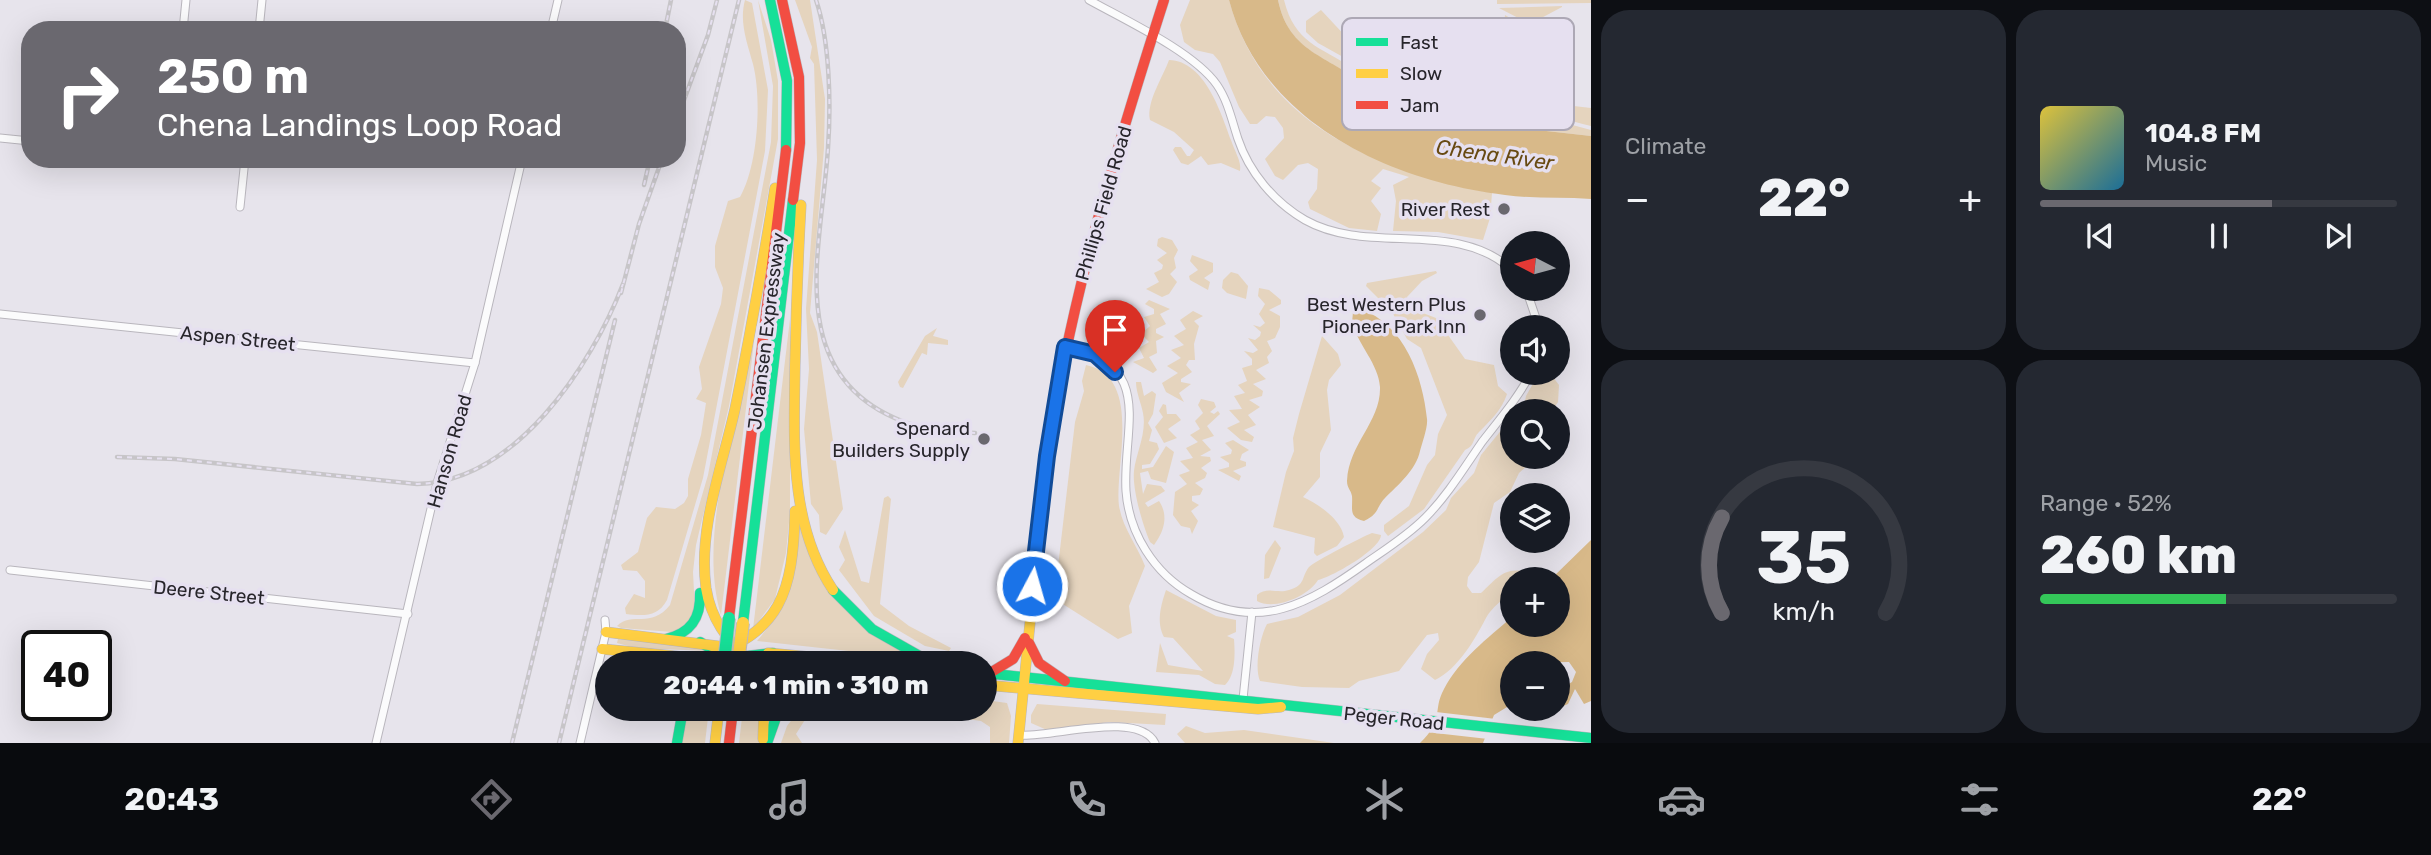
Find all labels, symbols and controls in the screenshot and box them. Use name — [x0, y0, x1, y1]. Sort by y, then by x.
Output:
legend — [1342, 18, 1574, 130]
text: Fast — [1400, 31, 1439, 54]
text: 250 m — [157, 47, 309, 105]
icon: right — [42, 49, 133, 140]
text: Slow — [1400, 62, 1442, 85]
text: Jam — [1400, 94, 1439, 117]
text: Chena Landings Loop Road — [157, 106, 562, 144]
text: 104.8 FM — [2145, 118, 2261, 149]
street label: Phillips Field Road — [1070, 123, 1137, 283]
text: Climate — [1625, 132, 1706, 160]
water label: Chena River — [1435, 134, 1556, 175]
text: Music — [2145, 149, 2207, 177]
text: 22° — [1758, 167, 1850, 229]
text: − — [1625, 176, 1650, 222]
text: + — [1958, 176, 1982, 222]
place label: River Rest — [1401, 198, 1491, 221]
marker: River Rest — [1496, 201, 1512, 217]
icon: previous — [2081, 217, 2119, 255]
icon: pause — [2200, 217, 2238, 255]
icon: next — [2319, 217, 2357, 255]
street label: Johansen Expressway — [743, 231, 790, 431]
north arrow — [1500, 231, 1570, 301]
map controls — [1500, 231, 1570, 721]
place label: Best Western Plus Pioneer Park Inn — [1307, 293, 1466, 338]
pin — [1085, 300, 1145, 372]
marker: Best Western Plus Pioneer Park Inn — [1472, 307, 1488, 323]
icon: arrive — [1096, 311, 1134, 349]
button: sound — [1500, 315, 1570, 385]
street label: Aspen Street — [179, 321, 297, 356]
street label: Hanson Road — [422, 392, 477, 511]
button: search — [1500, 399, 1570, 469]
place label: Spenard Builders Supply — [832, 417, 970, 462]
marker: Spenard Builders Supply — [976, 431, 992, 447]
button: layers — [1500, 483, 1570, 553]
text: Range · 52% — [2040, 489, 2172, 517]
text: 35 — [1756, 515, 1851, 601]
text: 260 km — [2040, 524, 2237, 586]
position arrow — [995, 549, 1069, 623]
button: + — [1500, 567, 1570, 637]
street label: Deere Street — [152, 575, 266, 610]
text: km/h — [1772, 596, 1835, 625]
speed limit sign: 40 — [21, 630, 112, 721]
button: − — [1500, 651, 1570, 721]
text: 20:44 · 1 min · 310 m — [663, 670, 929, 701]
street label: Peger Road — [1342, 702, 1445, 735]
icon: directions — [467, 775, 516, 824]
icon: music — [765, 775, 814, 824]
icon: phone — [1062, 775, 1111, 824]
icon: climate — [1360, 775, 1409, 824]
icon: car — [1657, 775, 1706, 824]
icon: filters — [1955, 775, 2004, 824]
text: 20:43 — [124, 780, 219, 818]
text: 22° — [2252, 780, 2307, 818]

